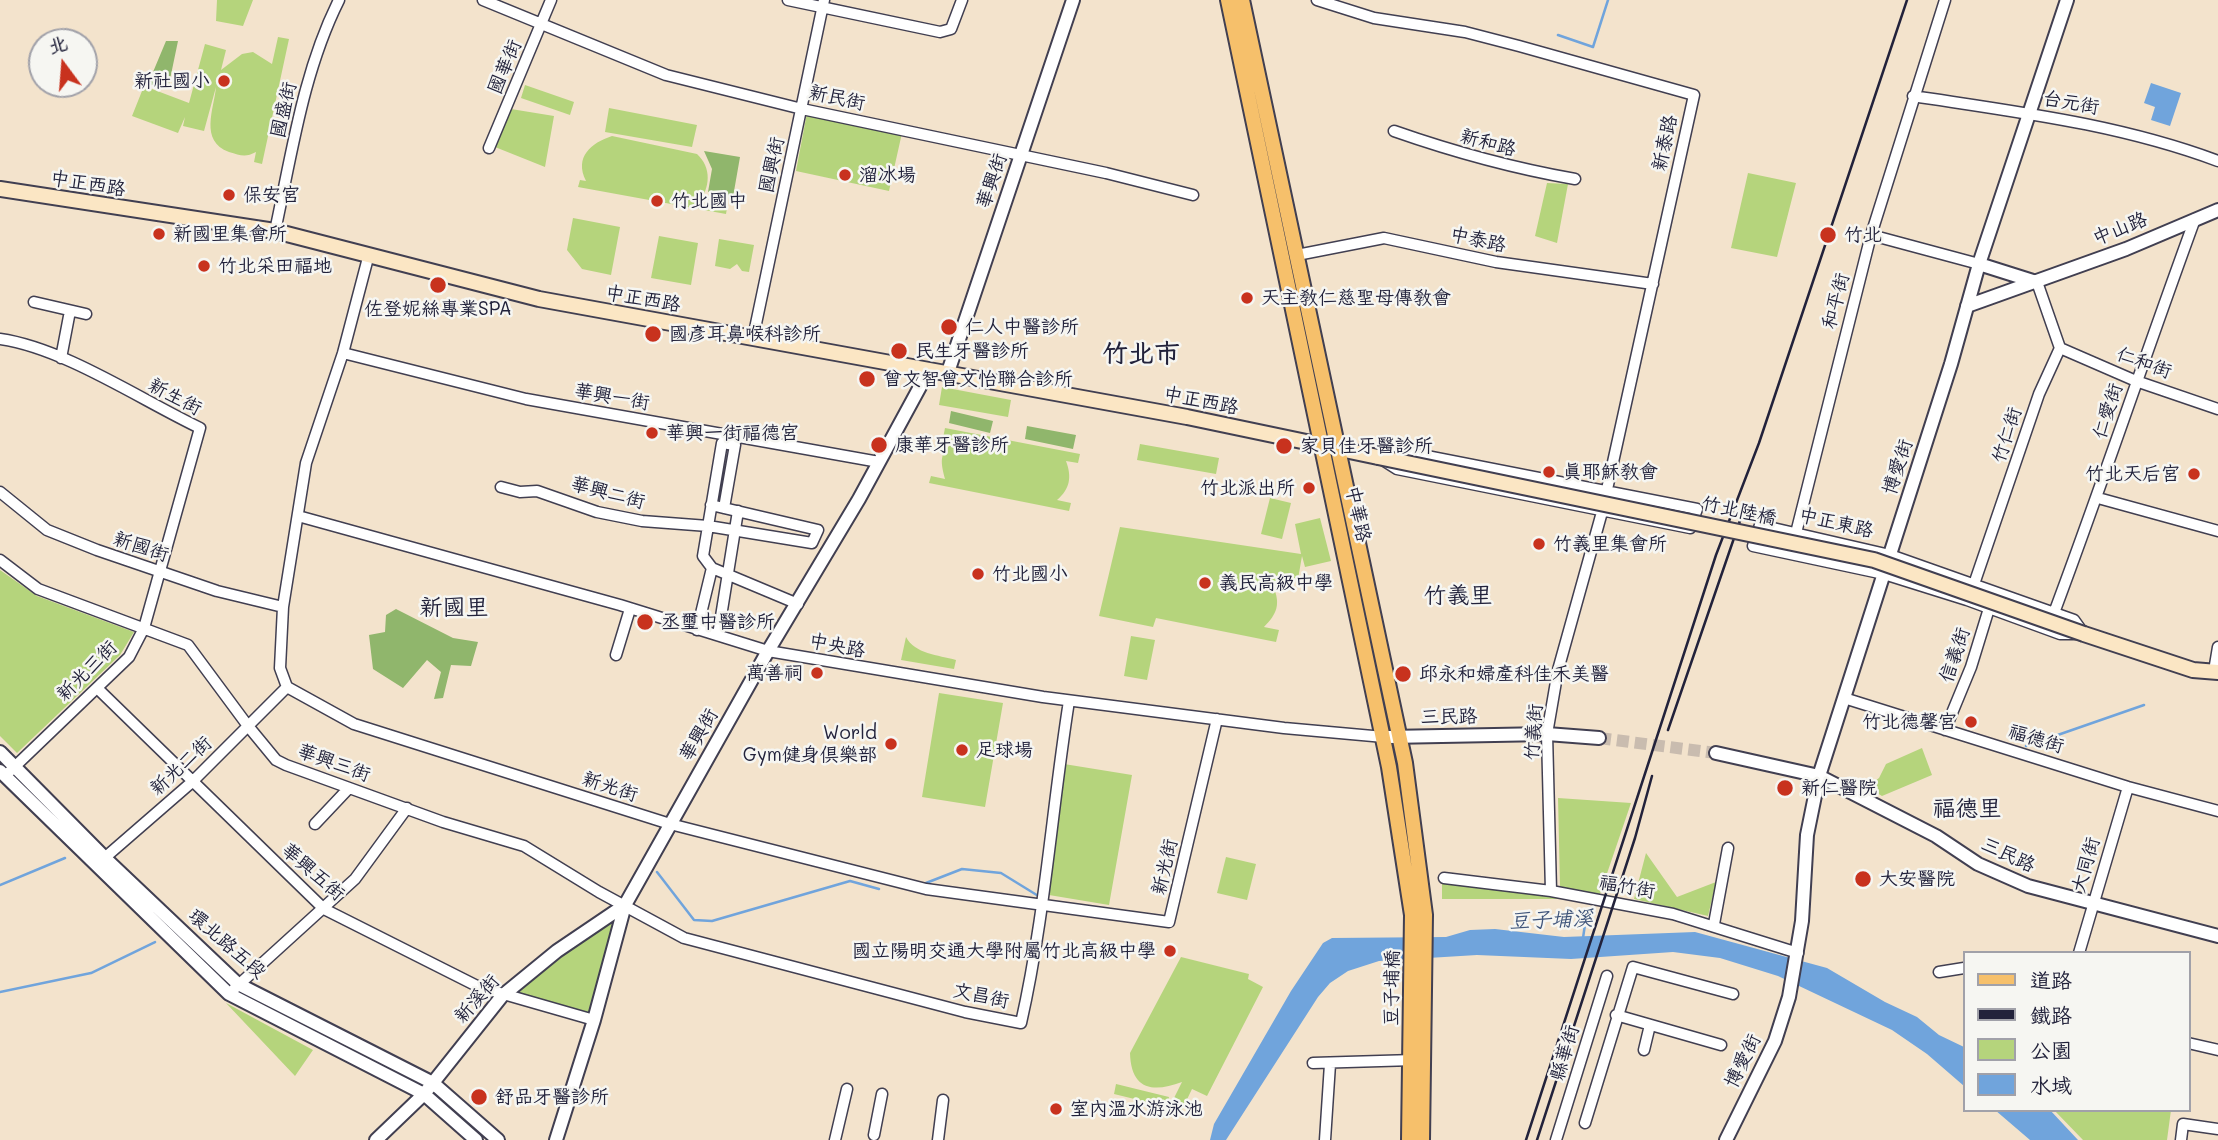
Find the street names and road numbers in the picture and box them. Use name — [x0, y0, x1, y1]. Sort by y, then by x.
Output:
street label: 國華街 — [483, 36, 527, 98]
street label: 國盛街 — [266, 80, 302, 140]
street label: 新民街 — [807, 81, 867, 115]
street label: 台元街 — [2041, 87, 2101, 119]
street label: 新泰路 — [1648, 113, 1682, 173]
street label: 新和路 — [1458, 125, 1518, 161]
street label: 國興街 — [755, 135, 789, 195]
street label: 華興街 — [972, 150, 1012, 212]
street label: 中正西路 — [49, 167, 127, 201]
street label: 中山路 — [2089, 208, 2151, 250]
street label: 中泰路 — [1448, 223, 1508, 257]
street label: 和平街 — [1818, 271, 1854, 331]
street label: 中正西路 — [604, 281, 682, 317]
street label: 仁和街 — [2113, 343, 2175, 383]
street label: 新生街 — [144, 374, 206, 420]
street label: 華興一街 — [573, 379, 651, 415]
street label: 仁愛街 — [2088, 380, 2128, 442]
street label: 中正西路 — [1162, 383, 1240, 419]
street label: 竹仁街 — [1987, 404, 2027, 466]
street label: 博愛街 — [1878, 436, 1918, 498]
street label: 華興二街 — [568, 472, 648, 514]
street label: 中華路 — [1341, 484, 1375, 544]
street label: 竹北陸橋 — [1699, 492, 1779, 530]
street label: 中正東路 — [1796, 503, 1876, 543]
street label: 新國街 — [110, 527, 172, 567]
street label: 信義街 — [1935, 624, 1975, 686]
street label: 中央路 — [807, 629, 867, 663]
street label: 新光三街 — [52, 636, 122, 706]
street label: 竹義街 — [1521, 703, 1547, 761]
street label: 華興街 — [675, 705, 723, 765]
street label: 三民路 — [1420, 705, 1478, 729]
street label: 福德街 — [2005, 720, 2067, 758]
street label: 新光二街 — [145, 732, 217, 800]
street label: 華興三街 — [294, 739, 374, 787]
street label: 新光街 — [579, 767, 641, 807]
street label: 三民路 — [1977, 833, 2039, 877]
street label: 大同街 — [2067, 834, 2105, 896]
street label: 新光街 — [1147, 837, 1183, 897]
street label: 華興五街 — [277, 838, 349, 906]
street label: 福竹街 — [1597, 871, 1657, 903]
street label: 環北路五段 — [184, 904, 270, 984]
street label: 豆子埔橋 — [1380, 950, 1404, 1026]
street label: 新溪街 — [450, 970, 504, 1028]
street label: 文昌街 — [951, 979, 1011, 1013]
street label: 縣華街 — [1546, 1022, 1584, 1084]
street label: 博愛街 — [1720, 1030, 1766, 1092]

